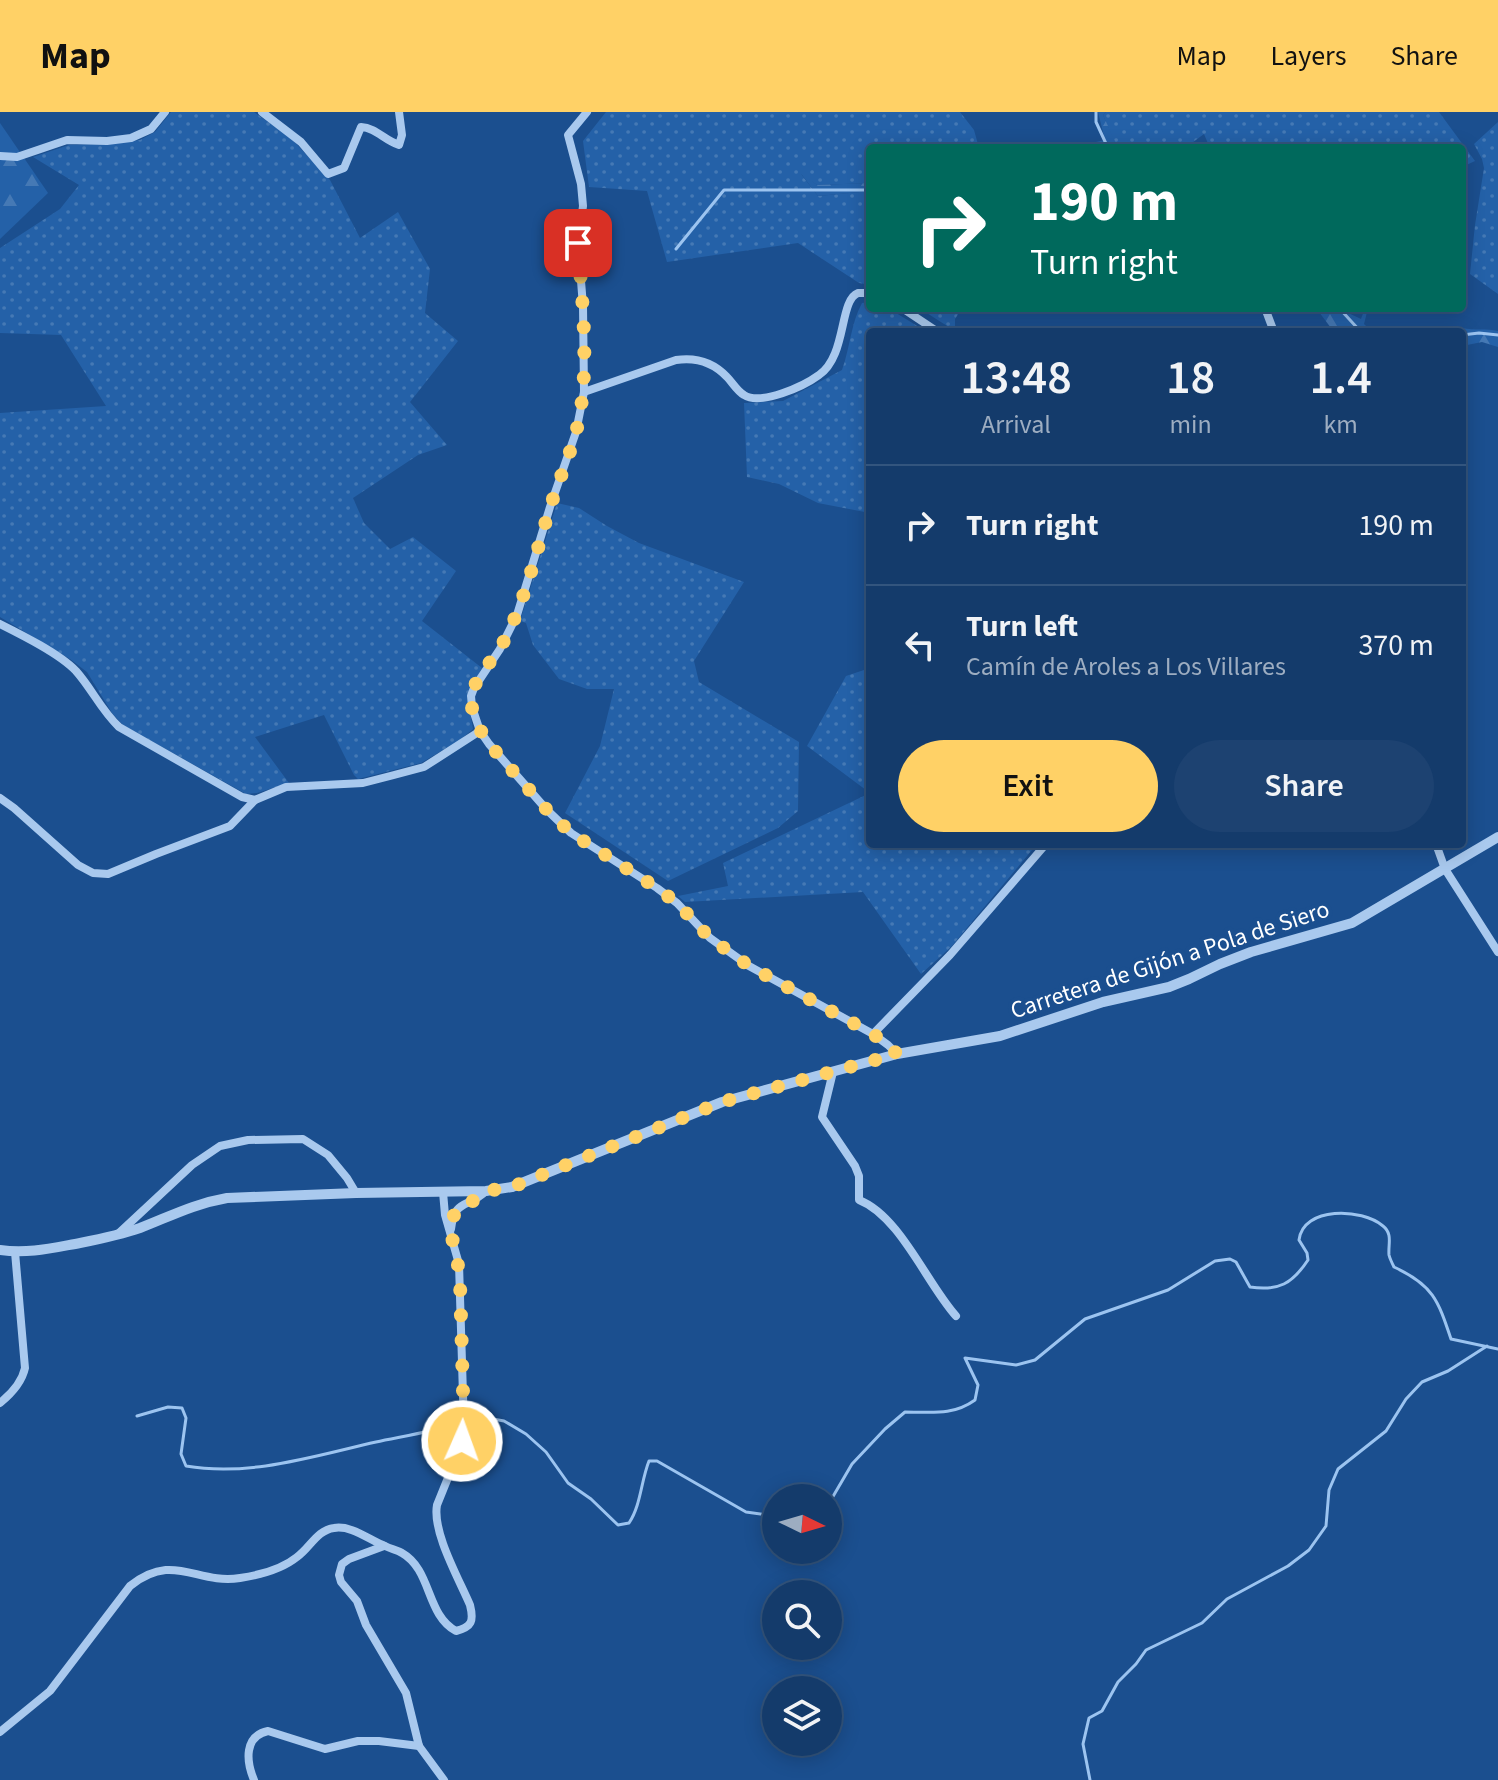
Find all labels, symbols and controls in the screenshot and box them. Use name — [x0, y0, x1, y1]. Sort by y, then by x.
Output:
text: Map — [40, 29, 111, 83]
text: Map — [1176, 36, 1226, 76]
text: Layers — [1270, 36, 1346, 76]
text: Share — [1390, 36, 1458, 76]
text: 190 m — [1030, 163, 1178, 242]
icon: right — [898, 176, 1002, 280]
pin — [544, 209, 612, 277]
icon: arrive — [556, 221, 600, 265]
text: Turn right — [1030, 237, 1178, 288]
text: 13:48 — [960, 344, 1072, 412]
text: 18 — [1166, 344, 1215, 412]
text: 1.4 — [1309, 344, 1372, 412]
text: Arrival — [981, 406, 1051, 443]
text: min — [1170, 406, 1212, 443]
text: km — [1323, 406, 1358, 443]
icon: right — [898, 503, 942, 547]
text: Turn right — [966, 504, 1098, 547]
text: 190 m — [1358, 504, 1434, 547]
text: Turn left — [966, 605, 1078, 648]
icon: left — [898, 623, 942, 667]
text: 370 m — [1358, 624, 1434, 667]
text: Camín de Aroles a Los Villares — [966, 648, 1286, 685]
button: Exit — [898, 740, 1158, 832]
button: Share — [1174, 740, 1434, 832]
street label: Carretera de Gijón a Pola de Siero — [1006, 892, 1334, 1028]
position arrow — [420, 1399, 504, 1483]
north arrow — [762, 1484, 842, 1564]
map controls — [762, 1484, 842, 1756]
button: search — [762, 1580, 842, 1660]
button: layers — [762, 1676, 842, 1756]

